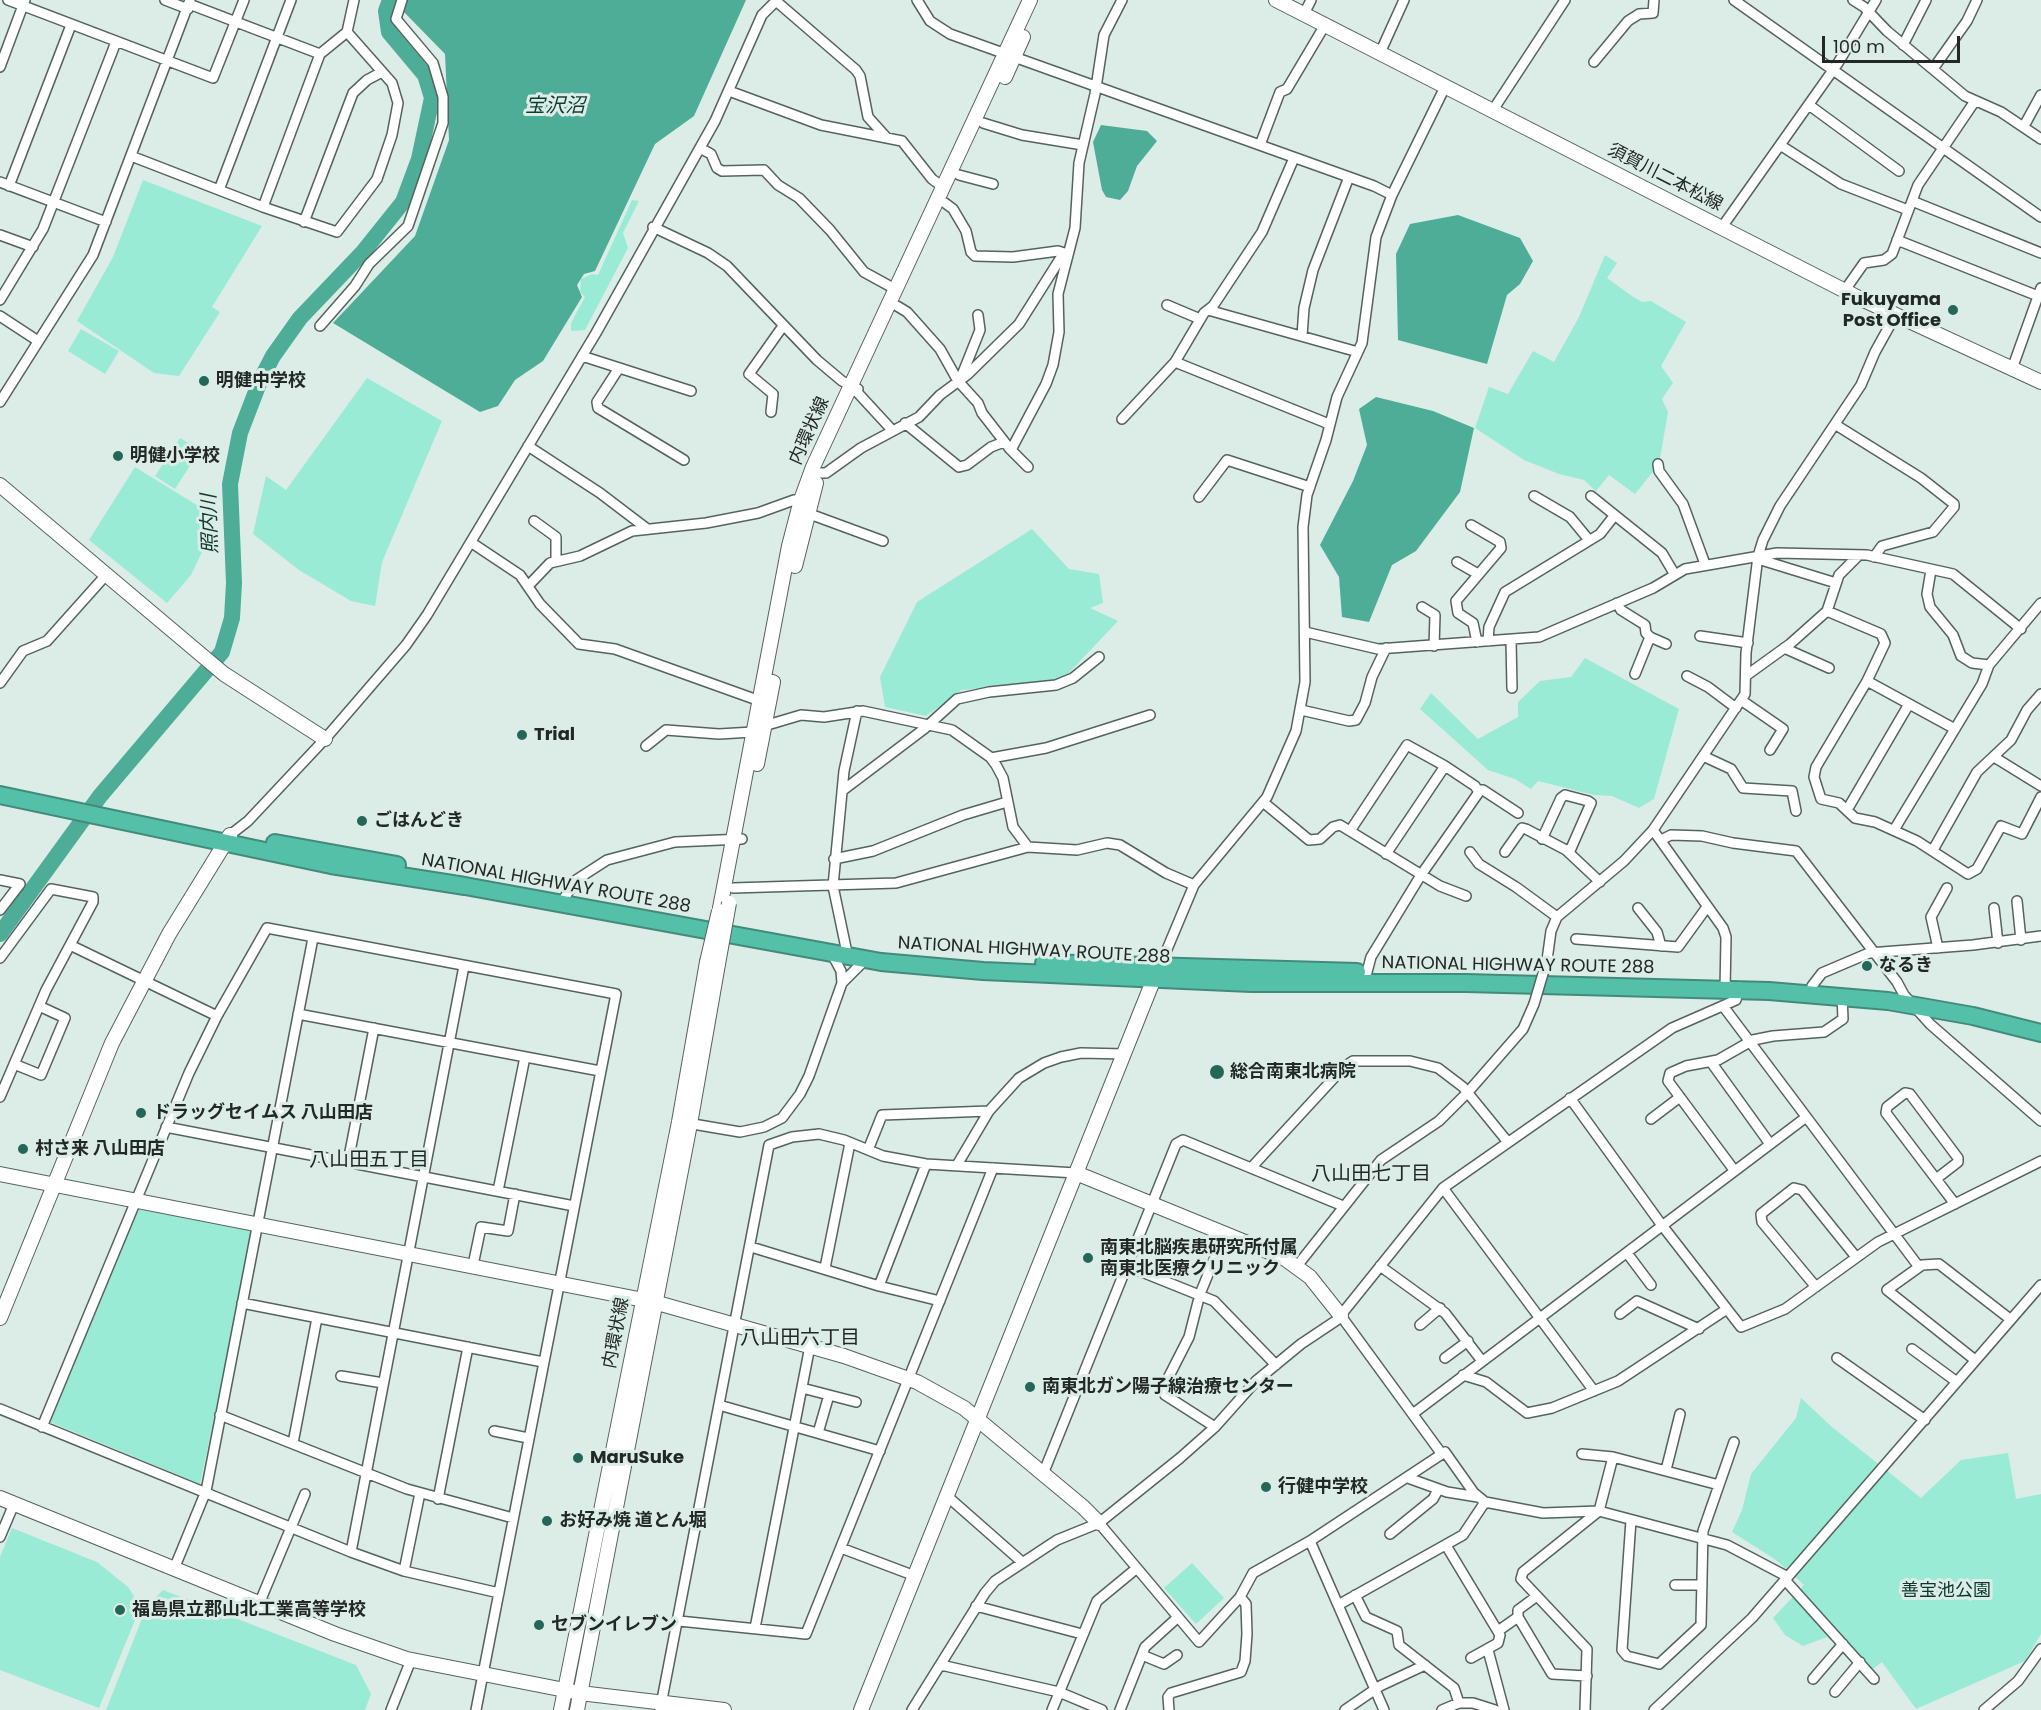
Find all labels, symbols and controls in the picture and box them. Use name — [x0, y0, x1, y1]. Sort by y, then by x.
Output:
scale bar — [1825, 24, 1963, 62]
text: 100 m — [1833, 34, 1885, 59]
water label: 宝沢沼 — [525, 95, 585, 119]
street label: 須賀川二本松線 — [1604, 140, 1726, 216]
place label: Fukuyama Post Office — [1841, 289, 1941, 332]
marker: Fukuyama Post Office — [1946, 303, 1960, 317]
place label: 明健中学校 — [216, 370, 306, 392]
marker: 明健中学校 — [197, 374, 211, 388]
street label: 内環状線 — [785, 394, 835, 468]
place label: 明健小学校 — [130, 445, 220, 467]
marker: 明健小学校 — [111, 449, 125, 463]
water label: 照内川 — [198, 494, 224, 554]
place label: Trial — [534, 724, 575, 746]
marker: Trial — [515, 728, 529, 742]
place label: ごはんどき — [374, 810, 464, 832]
marker: ごはんどき — [355, 814, 369, 828]
street label: NATIONAL HIGHWAY ROUTE 288 — [420, 850, 692, 918]
street label: NATIONAL HIGHWAY ROUTE 288 — [897, 933, 1171, 969]
street label: NATIONAL HIGHWAY ROUTE 288 — [1381, 953, 1655, 979]
place label: なるき — [1879, 955, 1933, 977]
marker: なるき — [1860, 959, 1874, 973]
place label: 総合南東北病院 — [1230, 1061, 1356, 1083]
marker: 総合南東北病院 — [1208, 1063, 1226, 1081]
place label: ドラッグセイムス 八山田店 — [153, 1102, 373, 1124]
marker: ドラッグセイムス 八山田店 — [134, 1106, 148, 1120]
place label: 村さ来 八山田店 — [35, 1138, 165, 1160]
marker: 村さ来 八山田店 — [16, 1142, 30, 1156]
district label: 八山田五丁目 — [309, 1149, 429, 1173]
district label: 八山田七丁目 — [1311, 1163, 1431, 1187]
place label: 南東北脳疾患研究所付属 南東北医療クリニック — [1100, 1237, 1298, 1280]
marker: 南東北脳疾患研究所付属 南東北医療クリニック — [1081, 1251, 1095, 1265]
street label: 内環状線 — [600, 1296, 634, 1370]
district label: 八山田六丁目 — [740, 1327, 860, 1351]
place label: 南東北ガン陽子線治療センター — [1042, 1376, 1294, 1398]
marker: 南東北ガン陽子線治療センター — [1023, 1380, 1037, 1394]
place label: MaruSuke — [590, 1447, 684, 1469]
marker: MaruSuke — [571, 1451, 585, 1465]
place label: 行健中学校 — [1278, 1476, 1368, 1498]
marker: 行健中学校 — [1259, 1480, 1273, 1494]
place label: お好み焼 道とん堀 — [559, 1510, 707, 1532]
marker: お好み焼 道とん堀 — [540, 1514, 554, 1528]
park label: 善宝池公園 — [1901, 1580, 1991, 1602]
place label: 福島県立郡山北工業高等学校 — [132, 1599, 366, 1621]
marker: 福島県立郡山北工業高等学校 — [113, 1603, 127, 1617]
place label: セブンイレブン — [551, 1614, 677, 1636]
marker: セブンイレブン — [532, 1618, 546, 1632]

